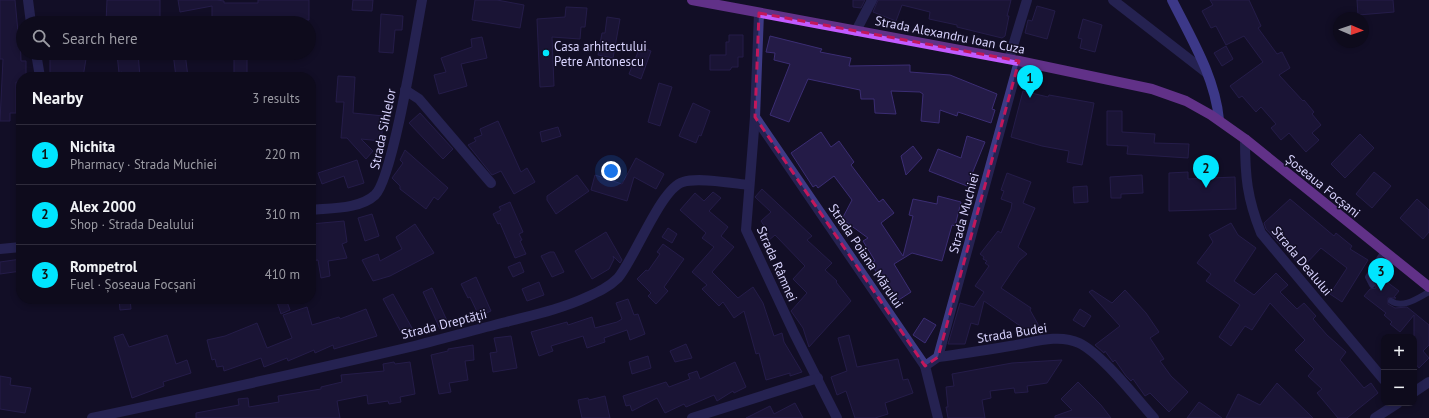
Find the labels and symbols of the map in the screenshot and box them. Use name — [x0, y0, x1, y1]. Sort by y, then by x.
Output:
street label: Strada Alexandru Ioan Cuza — [873, 12, 1027, 58]
north arrow — [1333, 12, 1369, 48]
place label: Casa arhitectului Petre Antonescu — [554, 38, 647, 70]
marker: Casa arhitectului Petre Antonescu — [541, 48, 551, 58]
pin: 1 — [1017, 65, 1043, 98]
street label: Strada Sihlelor — [366, 86, 400, 171]
street label: Șoseaua Focșani — [1282, 151, 1364, 221]
pin: 2 — [1193, 155, 1219, 188]
your location — [601, 161, 621, 181]
street label: Strada Muchiei — [945, 171, 983, 255]
street label: Strada Poiana Mărului — [825, 201, 907, 311]
street label: Strada Dealului — [1268, 223, 1336, 299]
street label: Strada Râmnei — [753, 224, 801, 304]
pin: 3 — [1368, 258, 1394, 291]
street label: Strada Dreptății — [399, 305, 489, 343]
street label: Strada Budei — [976, 319, 1048, 347]

